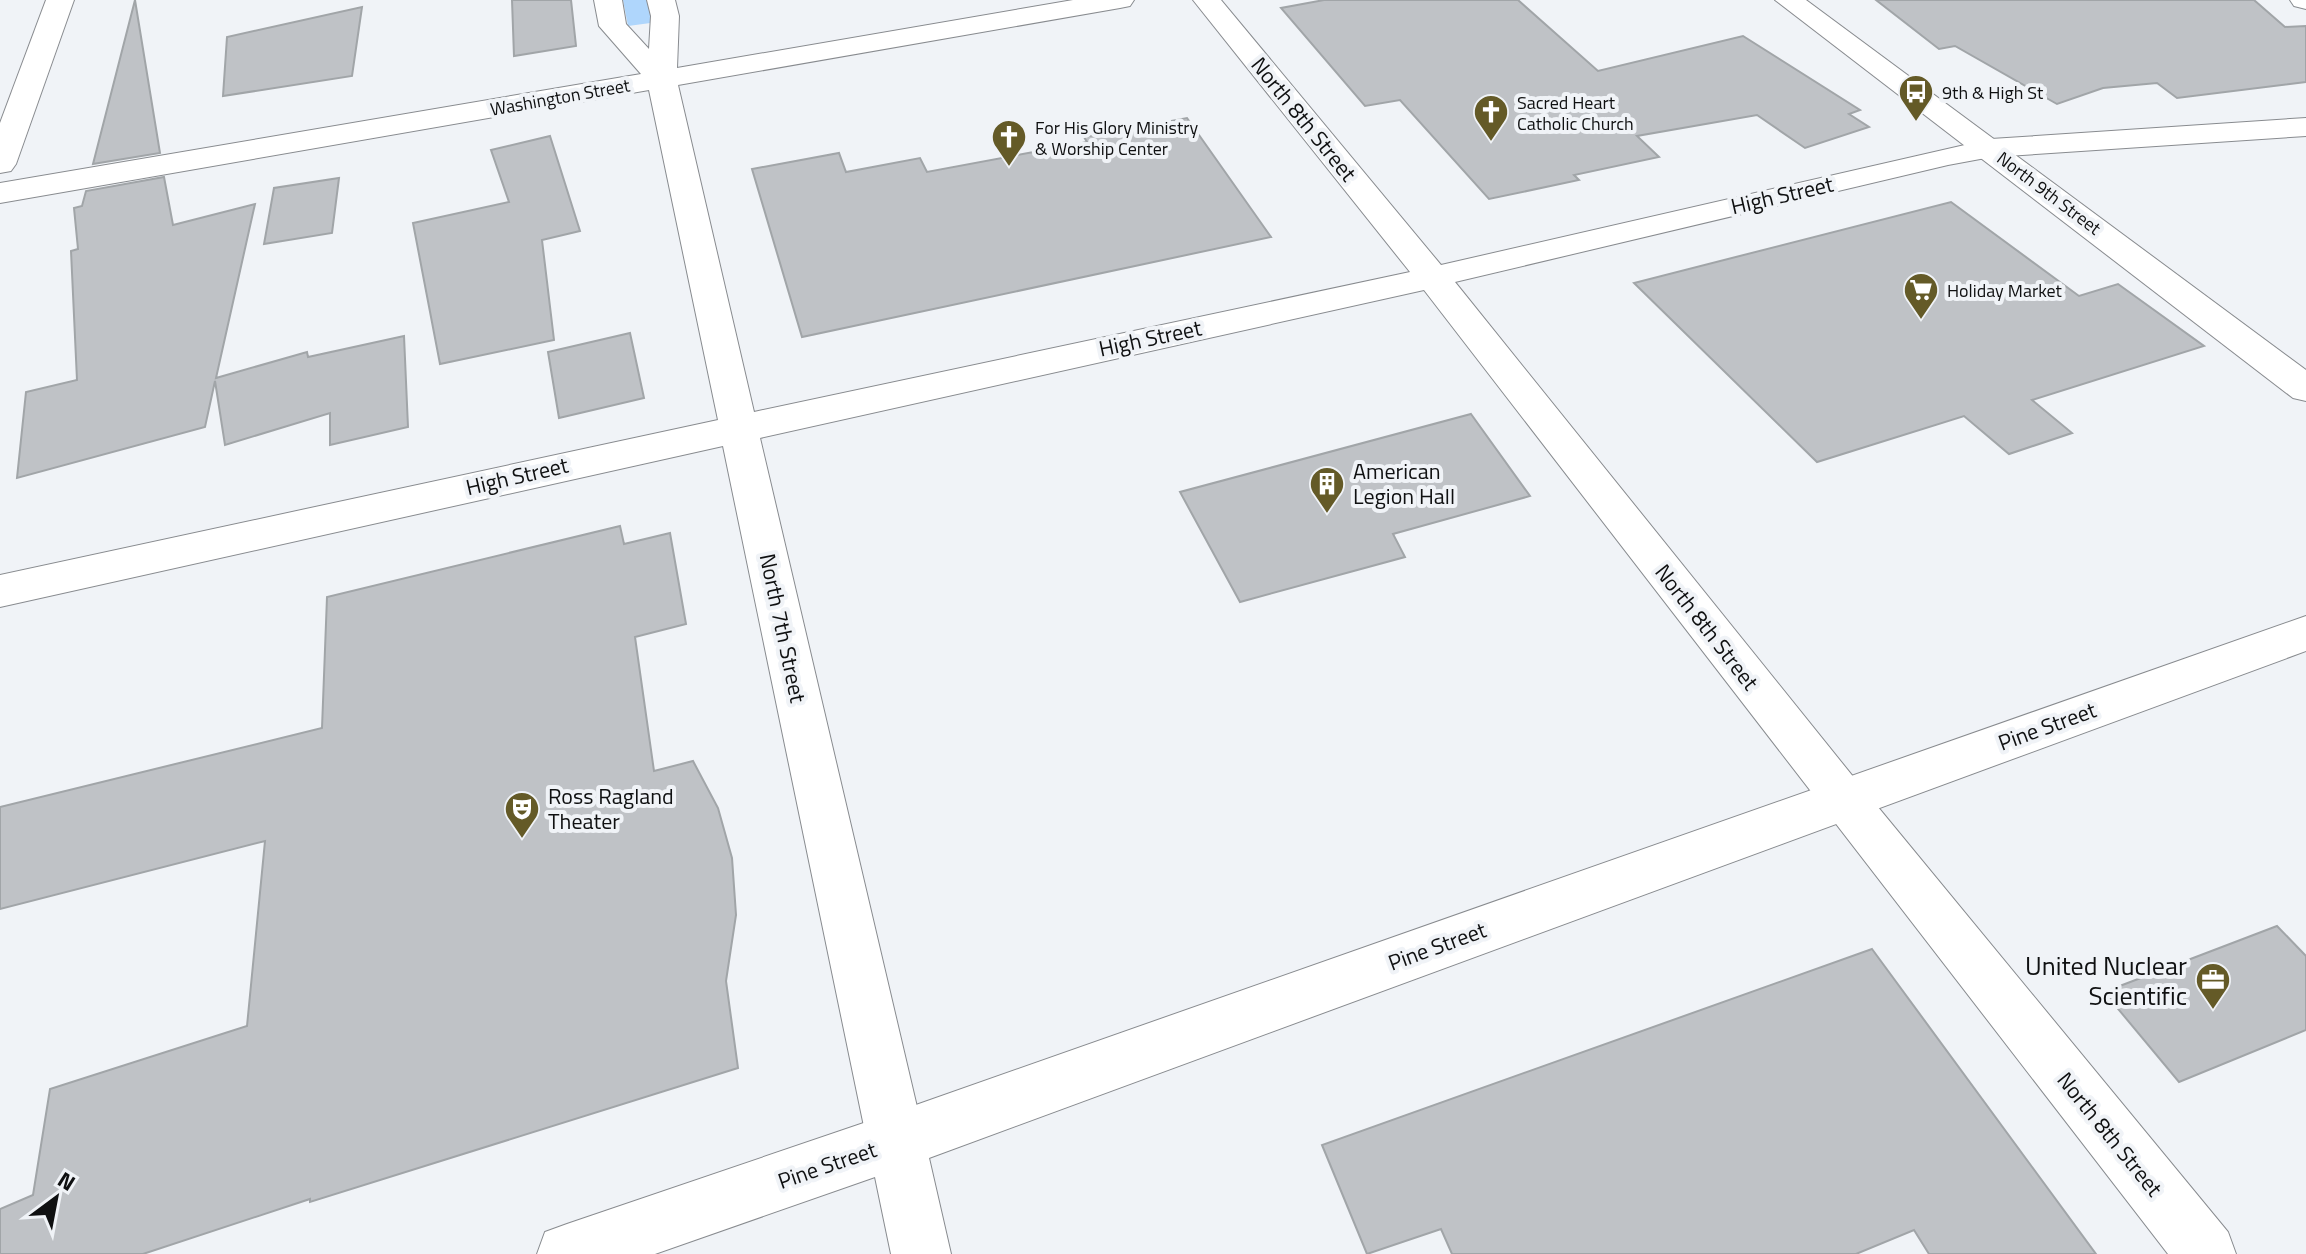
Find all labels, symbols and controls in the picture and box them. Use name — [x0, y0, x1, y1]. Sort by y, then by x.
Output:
street label: North 8th Street — [1243, 49, 1365, 189]
street label: Washington Street — [488, 71, 633, 123]
bus stop icon: 9th & High St — [1897, 73, 1935, 123]
place label: 9th & High St — [1942, 79, 2044, 106]
place label: Sacred Heart Catholic Church — [1517, 89, 1634, 137]
church icon: Sacred Heart Catholic Church — [1472, 93, 1510, 143]
place label: For His Glory Ministry & Worship Center — [1035, 114, 1198, 162]
church icon: For His Glory Ministry & Worship Center — [990, 118, 1028, 168]
street label: North 9th Street — [1991, 145, 2107, 242]
street label: High Street — [1727, 167, 1837, 223]
supermarket icon: Holiday Market — [1902, 271, 1940, 321]
place label: Holiday Market — [1947, 277, 2063, 304]
street label: High Street — [1095, 310, 1205, 365]
street label: High Street — [462, 448, 572, 504]
place label: American Legion Hall — [1353, 454, 1455, 513]
building icon: American Legion Hall — [1308, 465, 1346, 515]
street label: North 7th Street — [751, 550, 815, 706]
street label: North 8th Street — [1647, 557, 1767, 697]
street label: Pine Street — [1993, 692, 2101, 759]
place label: Ross Ragland Theater — [548, 779, 674, 838]
theatre icon: Ross Ragland Theater — [503, 790, 541, 840]
street label: Pine Street — [1383, 912, 1491, 979]
place label: United Nuclear Scientific — [2025, 946, 2187, 1015]
office icon: United Nuclear Scientific — [2194, 961, 2232, 1011]
street label: North 8th Street — [2049, 1064, 2171, 1204]
street label: Pine Street — [773, 1132, 881, 1198]
north arrow — [16, 1158, 96, 1238]
text: N — [51, 1163, 82, 1199]

